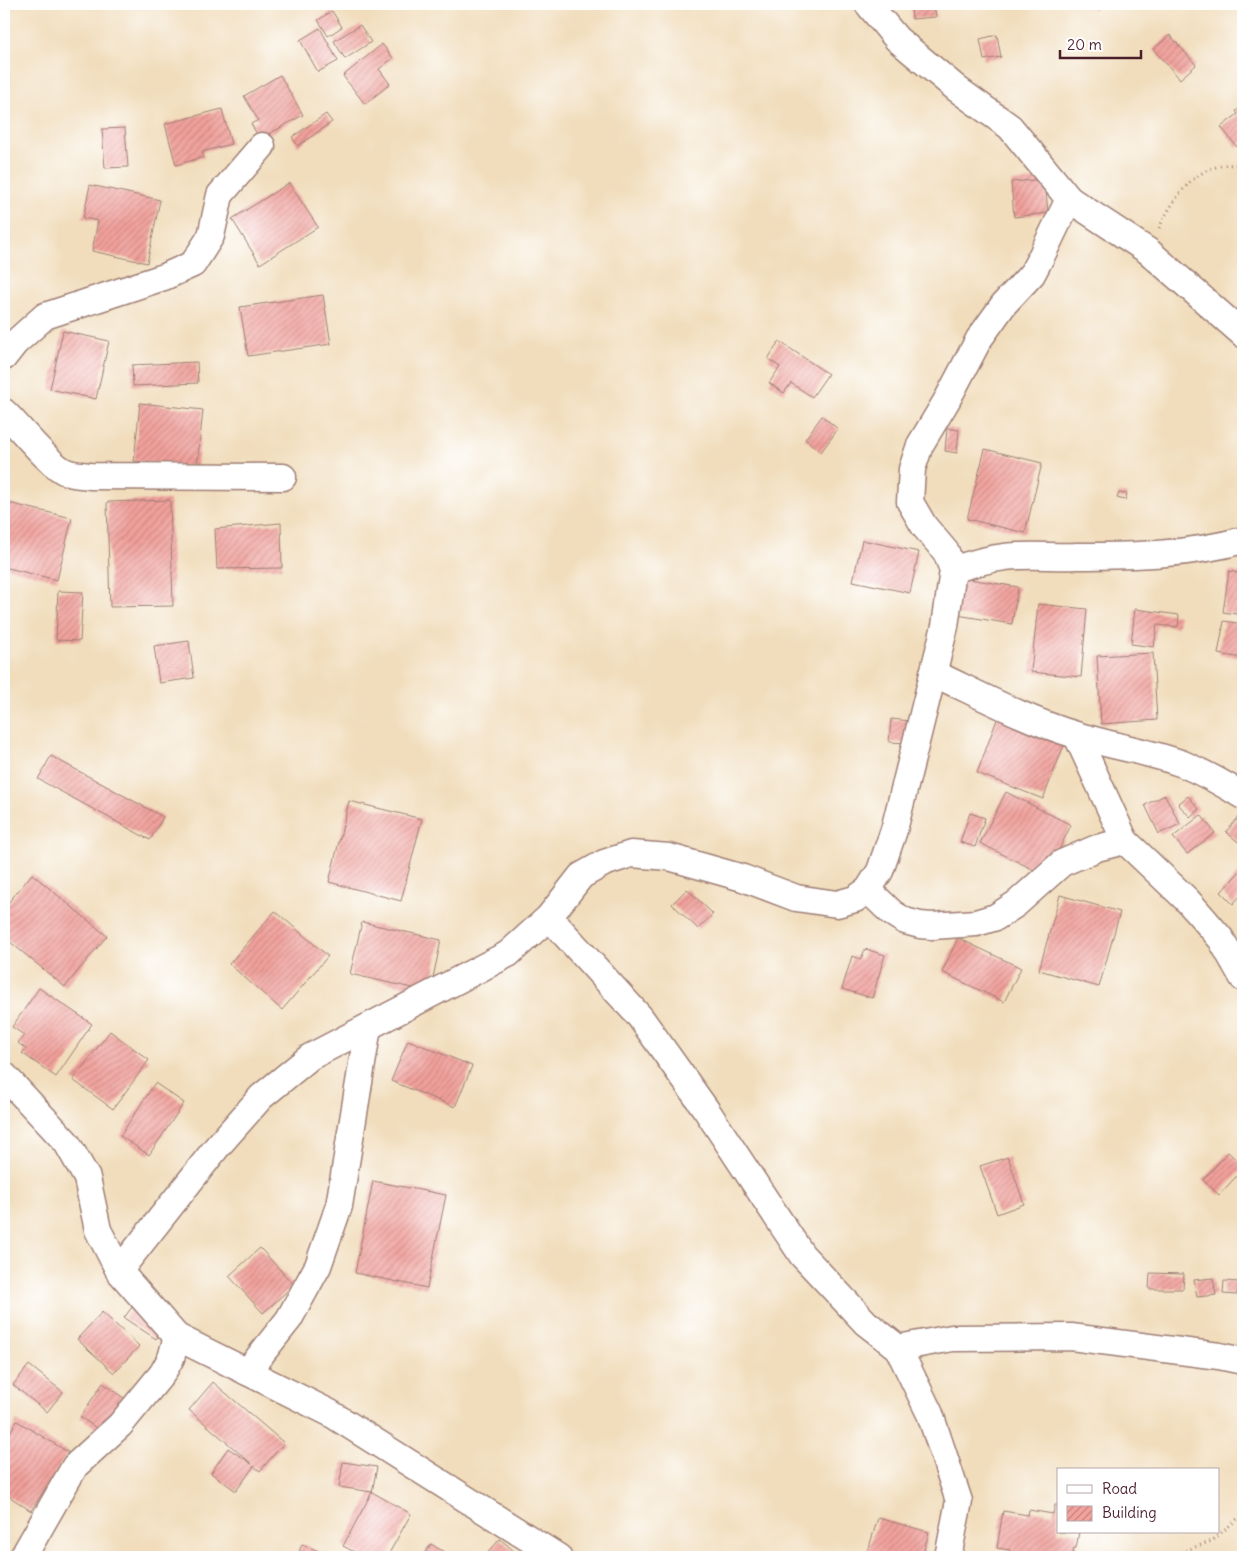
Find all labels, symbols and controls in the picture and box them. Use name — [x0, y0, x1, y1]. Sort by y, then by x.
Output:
scale bar — [1060, 28, 1141, 60]
text: 20 m — [1067, 35, 1102, 54]
legend — [1057, 1468, 1220, 1534]
text: Road — [1102, 1479, 1137, 1498]
text: Building — [1102, 1503, 1157, 1522]

